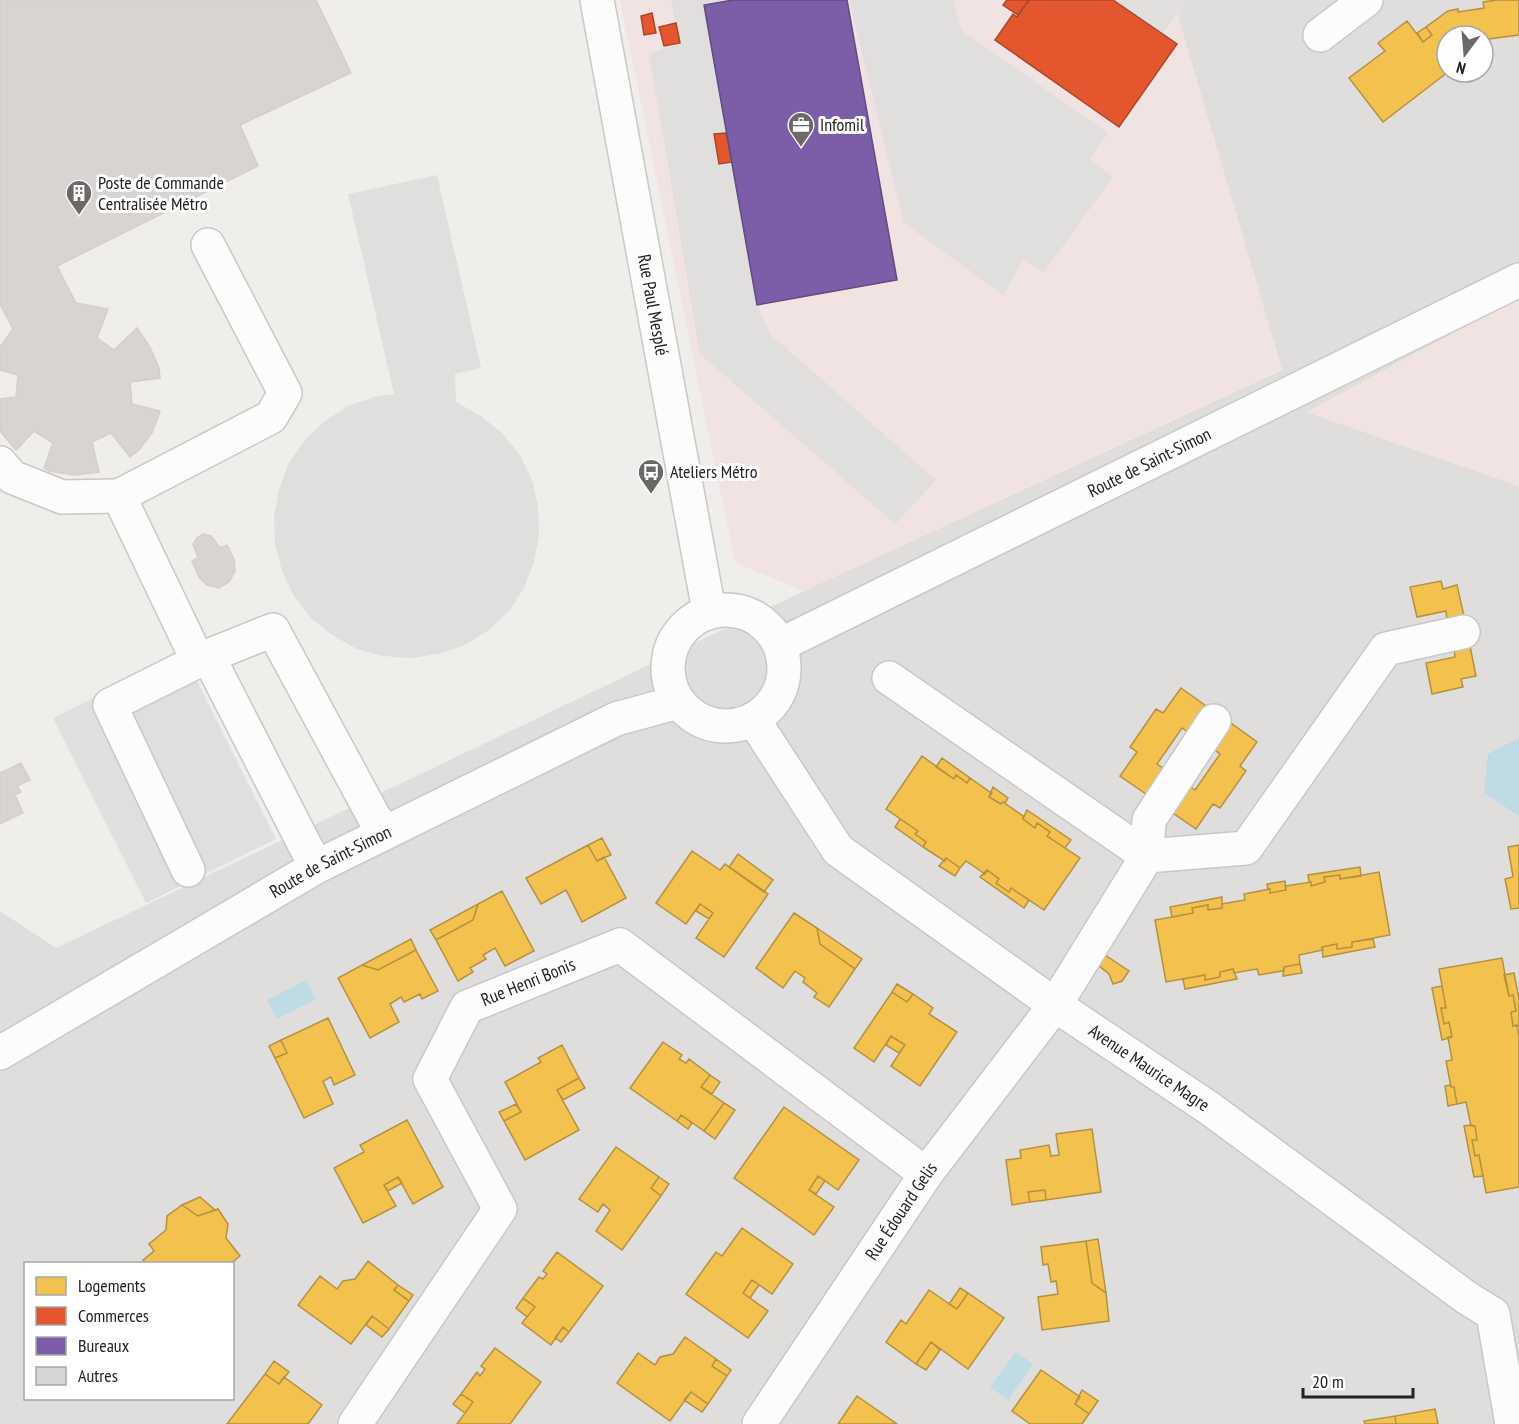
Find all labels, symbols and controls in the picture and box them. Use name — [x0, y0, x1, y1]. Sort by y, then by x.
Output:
north arrow — [1435, 24, 1495, 84]
text: N — [1454, 58, 1468, 79]
office icon: Infomil — [786, 110, 816, 148]
place label: Infomil — [820, 113, 865, 136]
place label: Poste de Commande Centralisée Métro — [98, 171, 224, 215]
building icon: Poste de Commande Centralisée Métro — [64, 178, 94, 216]
street label: Rue Paul Mesplé — [633, 252, 674, 358]
street label: Route de Saint-Simon — [1084, 422, 1214, 502]
bus stop icon: Ateliers Métro — [636, 457, 666, 495]
place label: Ateliers Métro — [670, 460, 758, 483]
street label: Route de Saint-Simon — [265, 820, 395, 903]
street label: Rue Henri Bonis — [478, 952, 579, 1011]
street label: Avenue Maurice Magre — [1084, 1019, 1214, 1116]
street label: Rue Édouard Gelis — [860, 1157, 942, 1264]
legend — [24, 1262, 234, 1400]
text: Logements — [78, 1274, 146, 1297]
text: Commerces — [78, 1304, 149, 1327]
text: Bureaux — [78, 1334, 130, 1357]
scale bar — [1303, 1361, 1412, 1399]
text: Autres — [78, 1364, 118, 1387]
text: 20 m — [1312, 1370, 1344, 1393]

